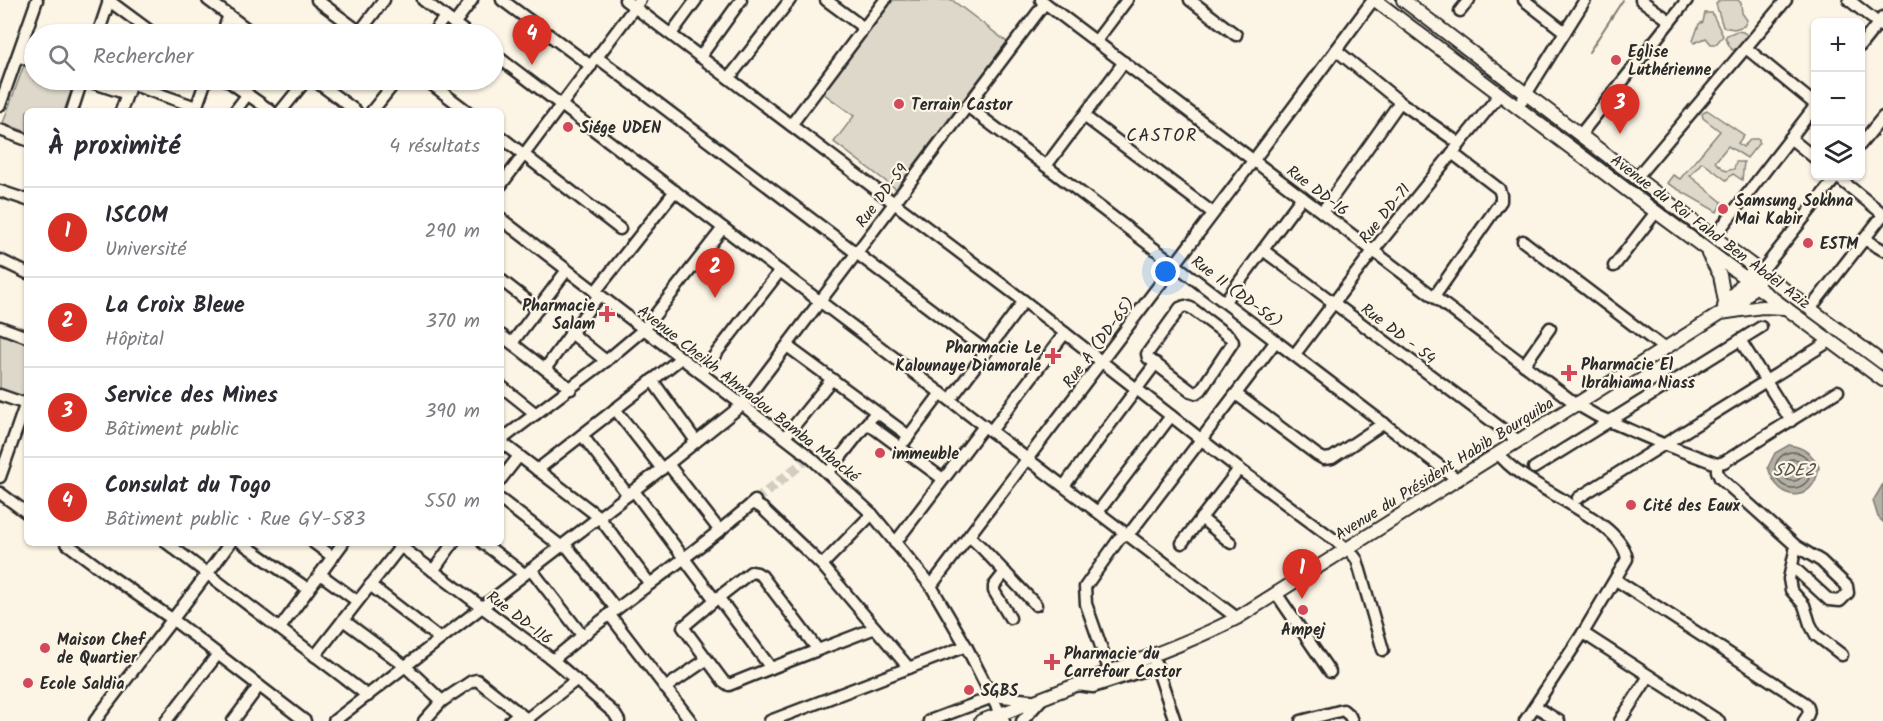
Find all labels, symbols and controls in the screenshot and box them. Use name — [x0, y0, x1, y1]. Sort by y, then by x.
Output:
pin: 4 — [512, 16, 552, 65]
map controls — [1811, 18, 1865, 180]
button: + — [1811, 18, 1865, 72]
search box — [24, 24, 504, 90]
text: Rechercher — [93, 40, 193, 75]
place label: Eglise Luthérienne — [1628, 40, 1711, 83]
icon: search — [45, 41, 78, 74]
marker: Eglise Luthérienne — [1609, 53, 1623, 67]
button: − — [1811, 72, 1865, 126]
pin: 3 — [1600, 84, 1640, 134]
place label: Terrain Castor — [911, 93, 1013, 118]
marker: Terrain Castor — [892, 97, 906, 111]
place label: Siége UDEN — [580, 116, 661, 141]
marker: Siége UDEN — [561, 120, 575, 134]
district label: CASTOR — [1126, 122, 1198, 151]
text: À proximité — [48, 126, 180, 168]
button: layers — [1811, 126, 1865, 180]
text: 4 résultats — [389, 131, 480, 163]
street label: Avenue du Roi Fahd Ben Abdel Aziz — [1605, 149, 1815, 316]
street label: Rue DD-59 — [850, 158, 915, 233]
street label: Rue DD-16 — [1281, 159, 1354, 223]
street label: Rue DD-71 — [1353, 178, 1417, 249]
place label: Samsung Sokhna Mai Kabir — [1735, 189, 1853, 232]
text: ISCOM — [105, 199, 168, 234]
marker: Samsung Sokhna Mai Kabir — [1716, 202, 1730, 216]
text: 1 — [64, 216, 71, 248]
text: 290 m — [425, 216, 480, 248]
place label: ESTM — [1820, 232, 1859, 257]
text: Université — [105, 234, 186, 266]
marker: ESTM — [1801, 236, 1815, 250]
pin: 2 — [696, 248, 734, 298]
street label: Rue II (DD-56) — [1185, 250, 1287, 335]
your location — [1151, 257, 1180, 286]
text: La Croix Bleue — [105, 289, 245, 324]
street label: Rue A (DD-65) — [1057, 292, 1142, 394]
place label: Pharmacie Salam — [522, 294, 595, 337]
street label: Rue DD - 54 — [1355, 297, 1441, 371]
street label: Avenue Cheikh Ahmadou Bamba Mbacké — [632, 299, 865, 490]
text: 2 — [62, 306, 73, 338]
text: 370 m — [425, 306, 480, 338]
marker: Pharmacie Salam — [600, 307, 614, 321]
text: Hôpital — [105, 324, 164, 356]
place label: Pharmacie Le Kalounaye Diamorale — [895, 336, 1041, 379]
marker: Pharmacie Le Kalounaye Diamorale — [1046, 349, 1060, 363]
place label: Pharmacie El Ibrahiama Niass — [1581, 353, 1696, 396]
marker: Pharmacie El Ibrahiama Niass — [1562, 366, 1576, 380]
text: Service des Mines — [105, 379, 278, 414]
street label: Avenue du Président Habib Bourguiba — [1330, 391, 1559, 547]
text: 3 — [62, 396, 73, 428]
text: 390 m — [425, 396, 480, 428]
text: Bâtiment public — [105, 414, 239, 446]
place label: immeuble — [892, 442, 959, 467]
marker: immeuble — [873, 446, 887, 460]
water label: SDE2 — [1773, 457, 1817, 486]
text: Consulat du Togo — [105, 469, 271, 504]
text: 4 — [62, 486, 73, 518]
text: 550 m — [425, 486, 480, 518]
place label: Cité des Eaux — [1643, 494, 1740, 519]
marker: Cité des Eaux — [1624, 498, 1638, 512]
text: Bâtiment public · Rue GY-583 — [105, 504, 365, 536]
pin: 1 — [1282, 550, 1322, 599]
street label: Rue DD-116 — [481, 585, 558, 652]
marker: Ampej — [1296, 603, 1310, 617]
place label: Ampej — [1281, 618, 1326, 643]
place label: Maison Chef de Quartier — [57, 628, 147, 671]
marker: Maison Chef de Quartier — [38, 641, 52, 655]
place label: Pharmacie du Carrefour Castor — [1064, 642, 1182, 685]
marker: Pharmacie du Carrefour Castor — [1045, 655, 1059, 669]
place label: Ecole Saldia — [40, 672, 124, 697]
marker: Ecole Saldia — [21, 676, 35, 690]
place label: SGBS — [981, 679, 1018, 704]
marker: SGBS — [962, 683, 976, 697]

